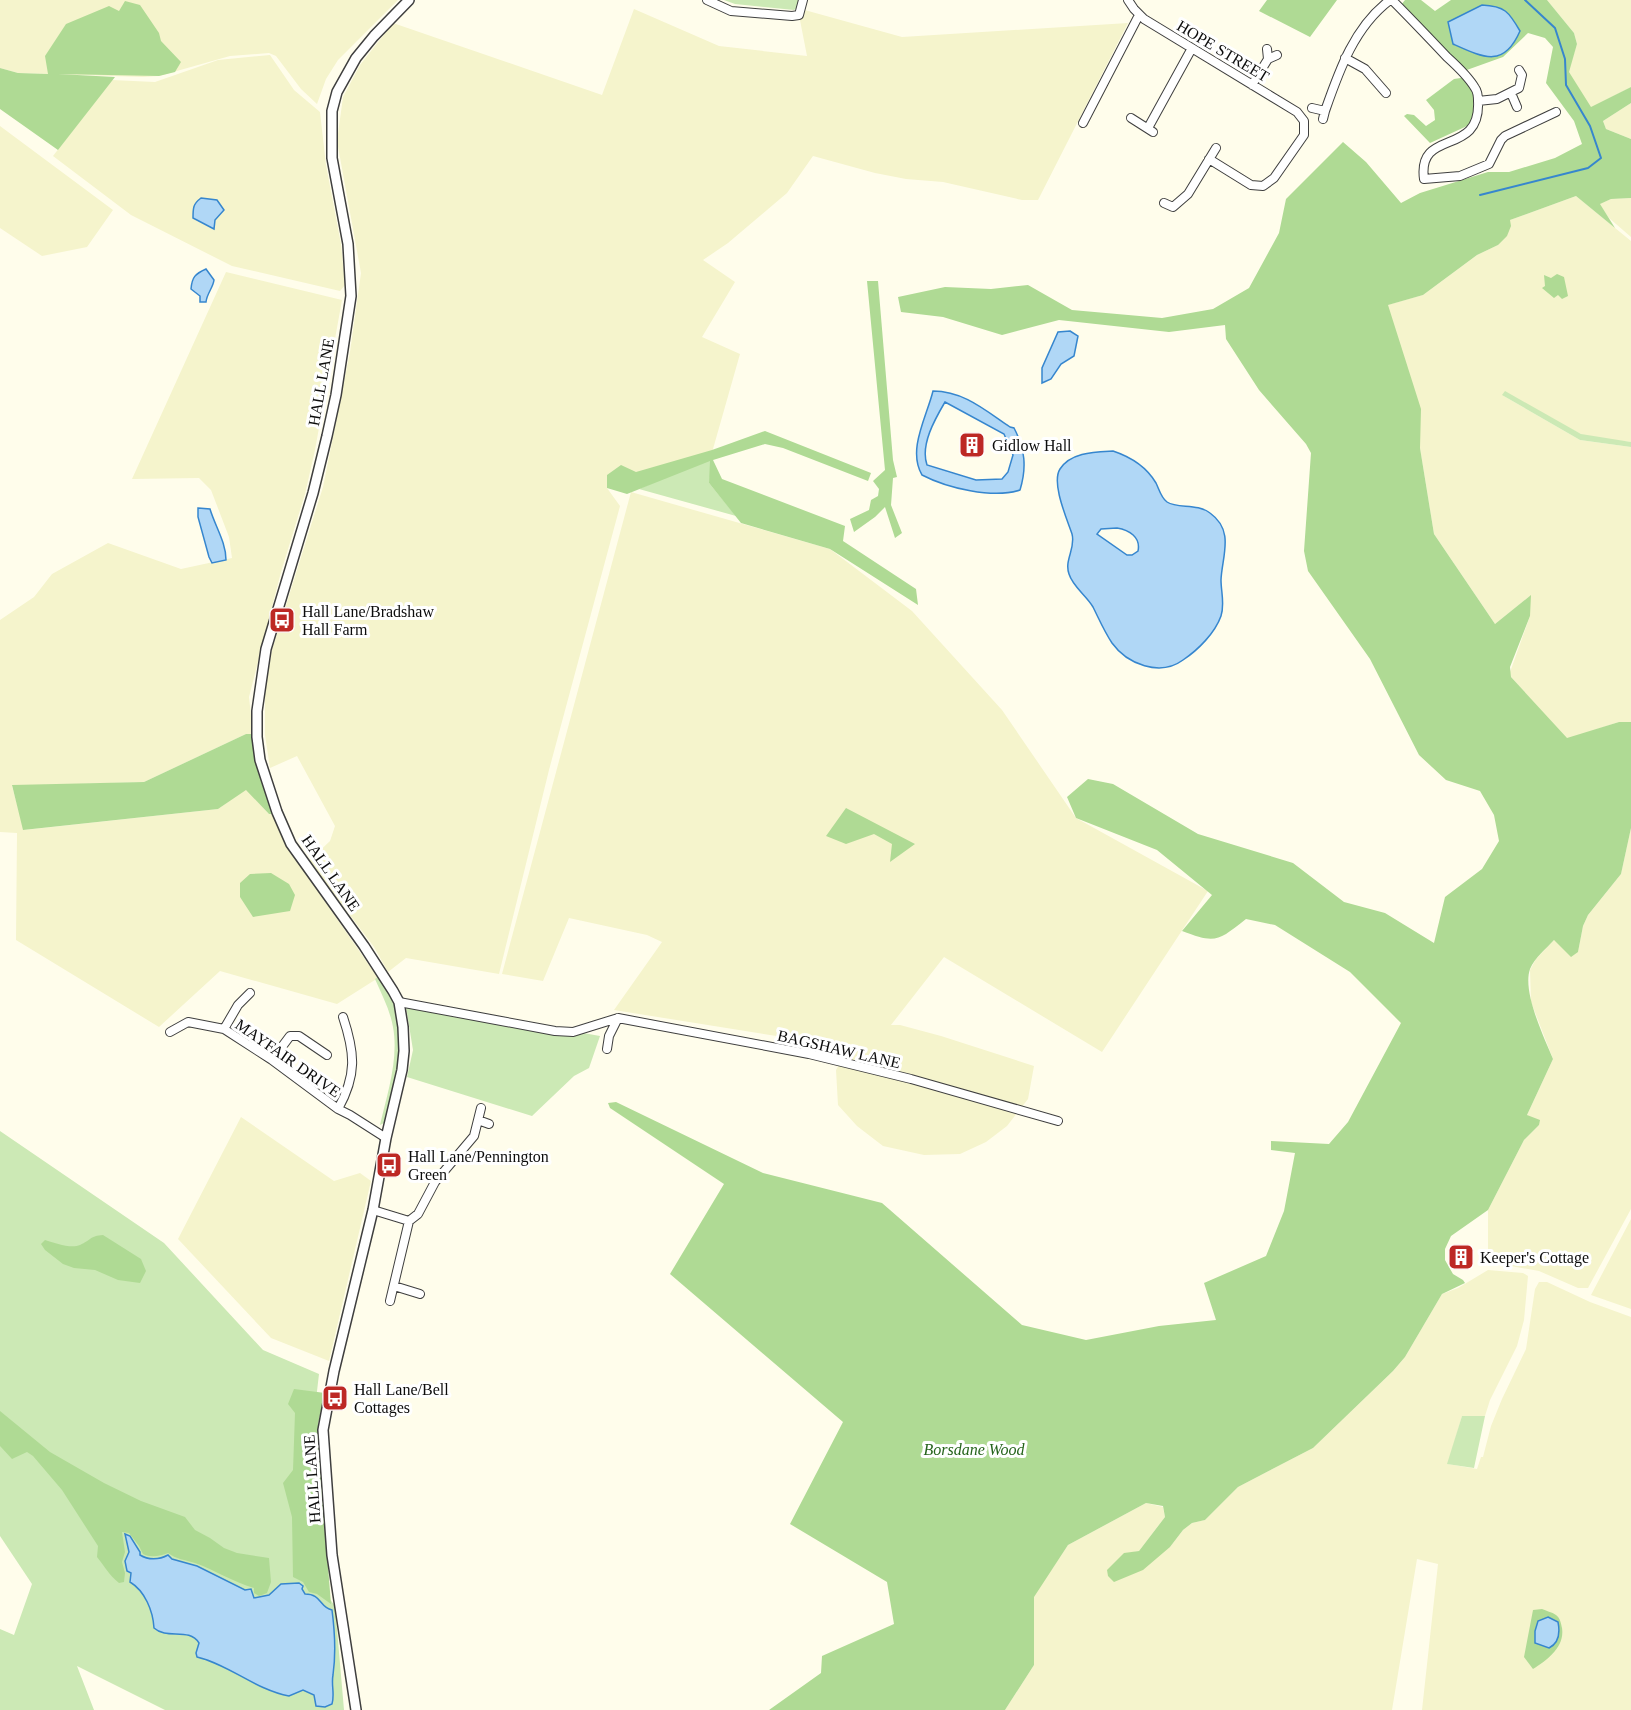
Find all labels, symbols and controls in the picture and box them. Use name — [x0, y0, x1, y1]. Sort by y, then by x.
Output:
street label: HOPE STREET — [1174, 17, 1272, 85]
street label: HALL LANE — [305, 337, 337, 427]
building icon: Gidlow Hall — [957, 430, 987, 460]
place label: Gidlow Hall — [992, 437, 1072, 454]
place label: Hall Lane/Bradshaw Hall Farm — [302, 603, 434, 638]
bus stop icon: Hall Lane/Bradshaw Hall Farm — [267, 605, 297, 635]
street label: HALL LANE — [299, 832, 363, 914]
street label: MAYFAIR DRIVE — [232, 1015, 344, 1101]
street label: BAGSHAW LANE — [776, 1027, 902, 1071]
place label: Hall Lane/Pennington Green — [408, 1148, 549, 1183]
bus stop icon: Hall Lane/Pennington Green — [374, 1150, 404, 1180]
building icon: Keeper's Cottage — [1446, 1242, 1476, 1272]
place label: Keeper's Cottage — [1480, 1249, 1589, 1267]
place label: Hall Lane/Bell Cottages — [354, 1381, 449, 1417]
bus stop icon: Hall Lane/Bell Cottages — [320, 1383, 350, 1413]
street label: HALL LANE — [300, 1434, 324, 1524]
park label: Borsdane Wood — [923, 1441, 1026, 1458]

